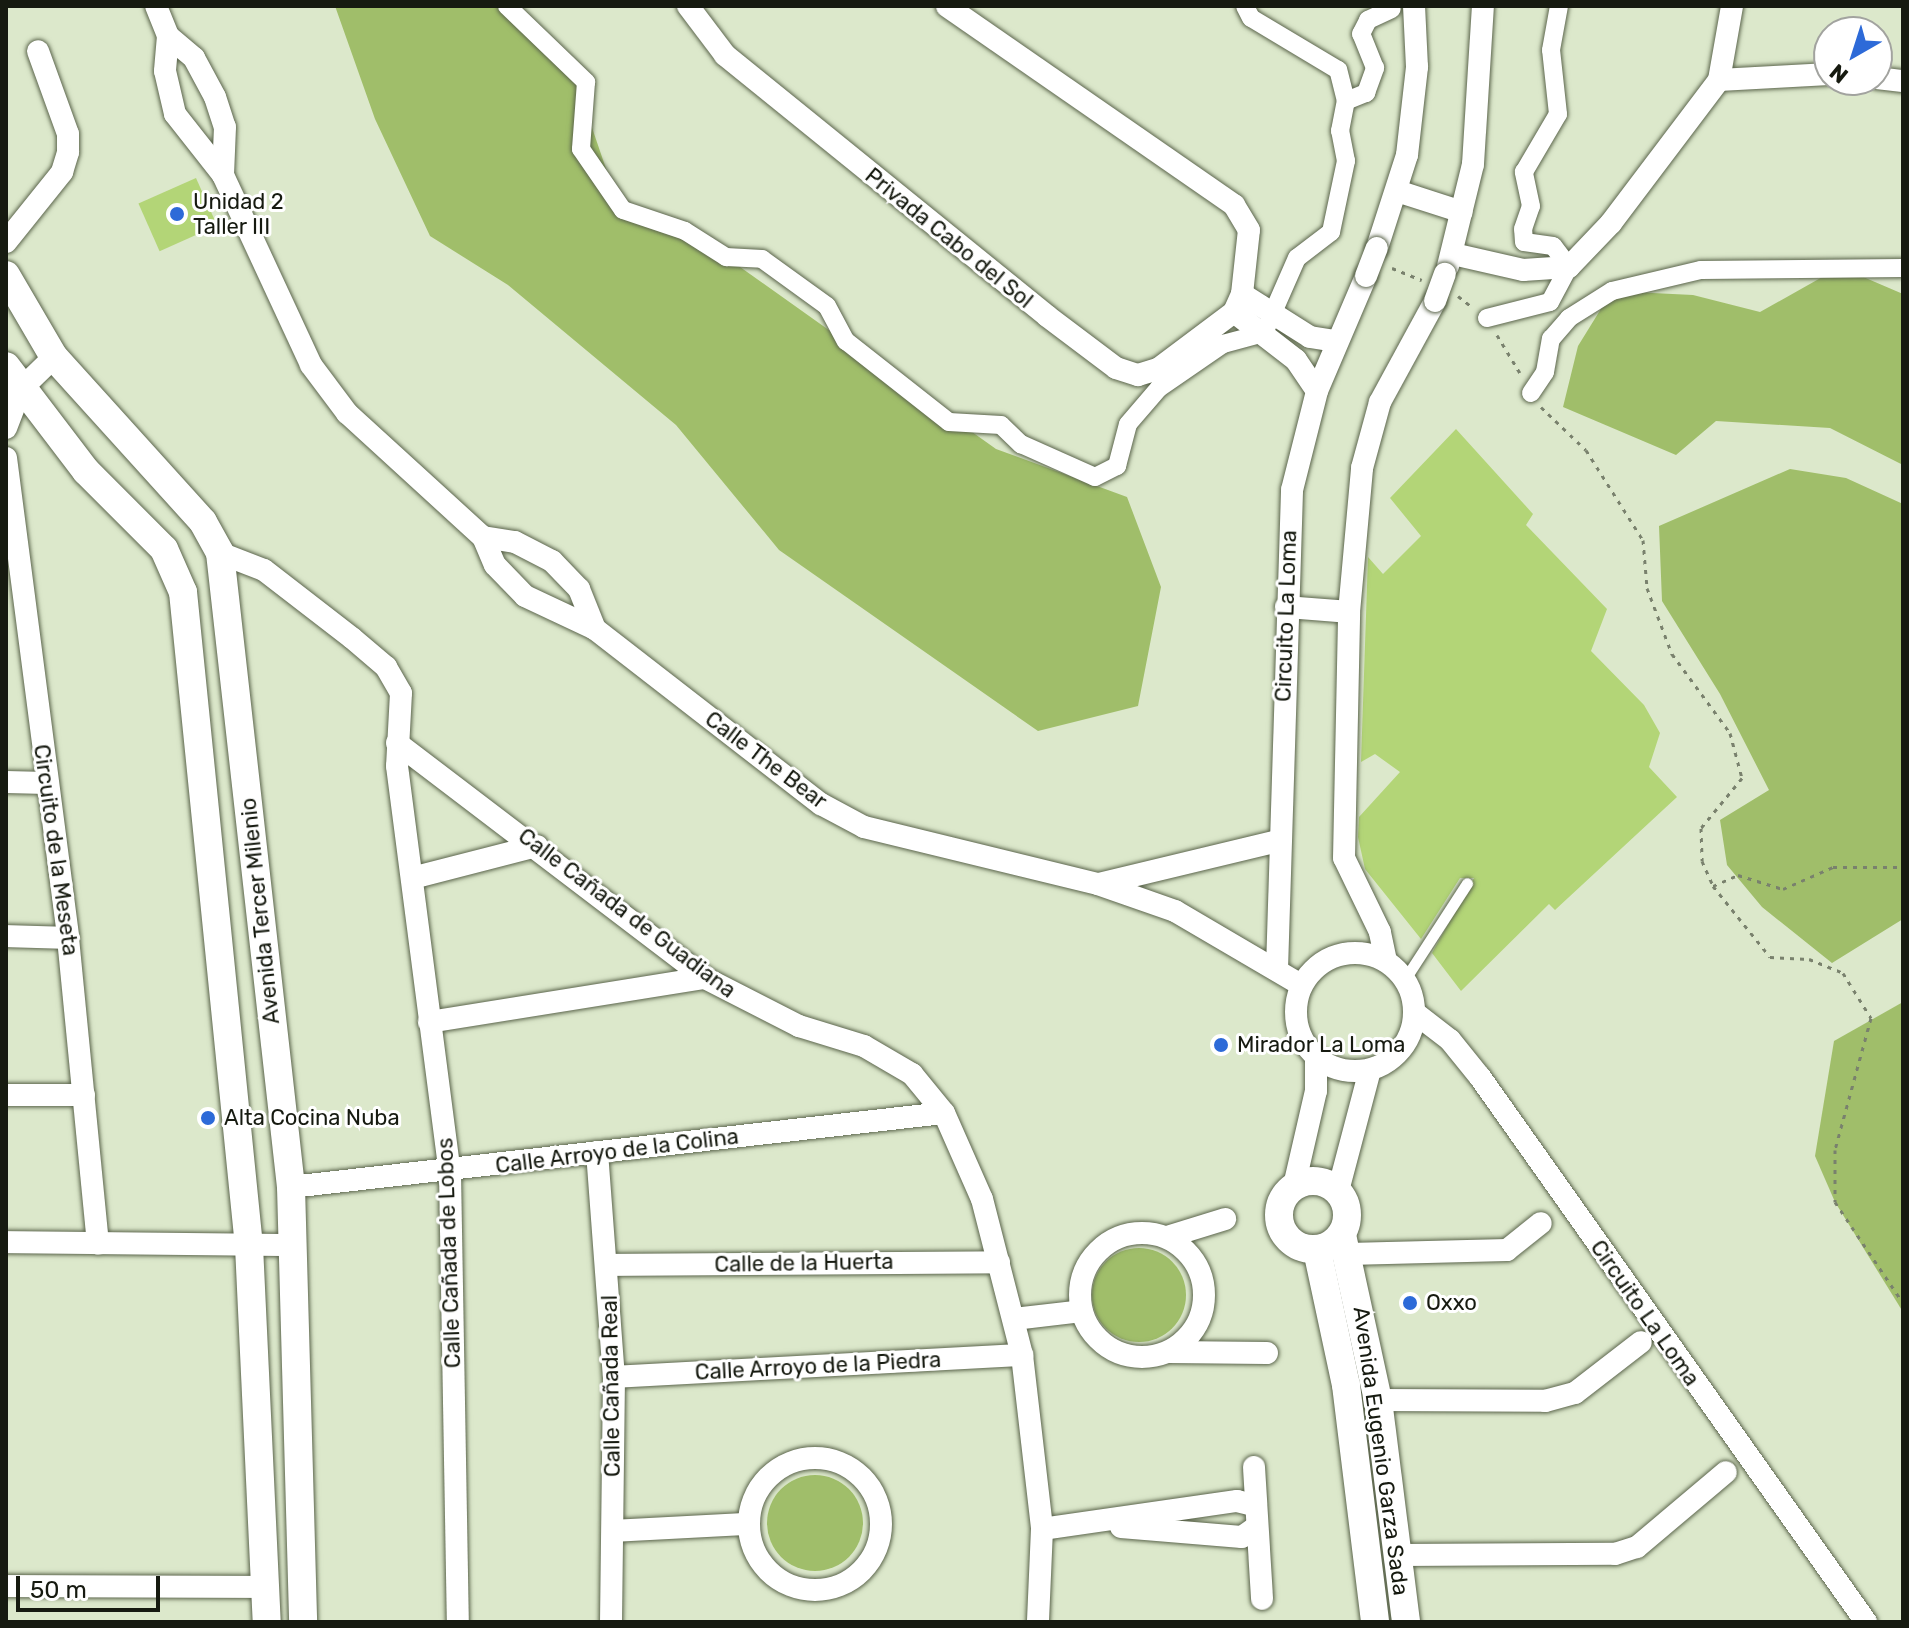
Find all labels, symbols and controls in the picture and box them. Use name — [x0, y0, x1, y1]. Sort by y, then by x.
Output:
north arrow — [1813, 16, 1893, 96]
text: N — [1824, 58, 1853, 89]
street label: Privada Cabo del Sol — [860, 162, 1038, 314]
place label: Unidad 2 Taller III — [193, 188, 284, 240]
marker: Unidad 2 Taller III — [168, 205, 186, 223]
street label: Circuito La Loma — [1270, 530, 1302, 702]
street label: Calle The Bear — [700, 705, 832, 815]
street label: Circuito de la Meseta — [28, 743, 84, 957]
street label: Avenida Tercer Milenio — [235, 796, 285, 1026]
street label: Calle Cañada de Guadiana — [513, 823, 741, 1003]
place label: Mirador La Loma — [1237, 1032, 1406, 1058]
marker: Mirador La Loma — [1212, 1036, 1230, 1054]
place label: Alta Cocina Nuba — [224, 1105, 400, 1131]
marker: Alta Cocina Nuba — [199, 1109, 217, 1127]
street label: Calle Arroyo de la Colina — [494, 1123, 740, 1179]
street label: Calle Cañada de Lobos — [432, 1137, 466, 1369]
street label: Circuito La Loma — [1585, 1235, 1705, 1391]
street label: Calle de la Huerta — [714, 1248, 894, 1278]
place label: Oxxo — [1426, 1290, 1477, 1316]
marker: Oxxo — [1401, 1294, 1419, 1312]
street label: Calle Cañada Real — [596, 1295, 626, 1477]
street label: Avenida Eugenio Garza Sada — [1348, 1305, 1414, 1597]
street label: Calle Arroyo de la Piedra — [694, 1346, 942, 1386]
scale bar — [20, 1560, 164, 1610]
text: 50 m — [30, 1576, 87, 1604]

